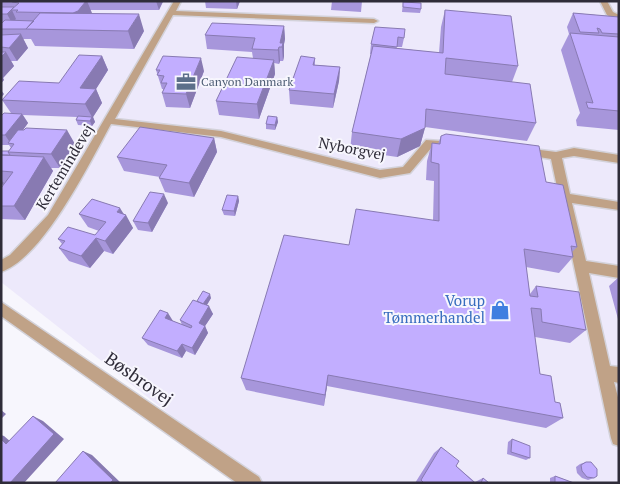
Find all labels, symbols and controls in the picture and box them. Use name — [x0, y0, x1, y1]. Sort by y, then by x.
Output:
office icon: Canyon Danmark — [175, 71, 197, 93]
place label: Canyon Danmark — [201, 74, 294, 89]
street label: Kertemindevej — [31, 120, 98, 213]
street label: Nyborgvej — [317, 132, 387, 164]
place label: Vorup Tømmerhandel — [383, 290, 485, 327]
shop icon: Vorup Tømmerhandel — [489, 299, 511, 321]
street label: Bøsbrovej — [101, 346, 178, 410]

